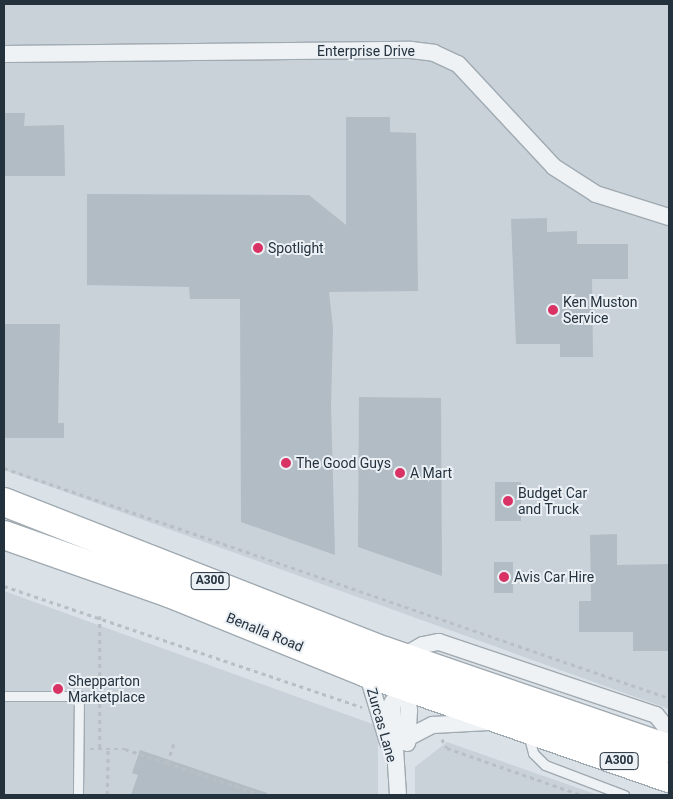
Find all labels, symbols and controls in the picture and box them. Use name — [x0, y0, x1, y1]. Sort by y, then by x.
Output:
street label: Enterprise Drive — [317, 43, 415, 59]
place label: Spotlight — [268, 240, 324, 256]
marker: Spotlight — [252, 242, 264, 254]
place label: Ken Muston Service — [563, 294, 638, 326]
marker: Ken Muston Service — [547, 304, 559, 316]
place label: The Good Guys — [296, 455, 391, 471]
marker: The Good Guys — [280, 457, 292, 469]
place label: A Mart — [410, 465, 452, 481]
marker: A Mart — [394, 467, 406, 479]
place label: Budget Car and Truck — [518, 485, 587, 518]
marker: Budget Car and Truck — [502, 495, 514, 507]
place label: Avis Car Hire — [514, 569, 594, 585]
marker: Avis Car Hire — [498, 571, 510, 583]
road number: A300 — [190, 572, 230, 590]
street label: Benalla Road — [224, 609, 306, 655]
place label: Shepparton Marketplace — [68, 673, 145, 706]
marker: Shepparton Marketplace — [52, 683, 64, 695]
street label: Zurcas Lane — [363, 686, 401, 764]
road number: A300 — [599, 751, 639, 770]

